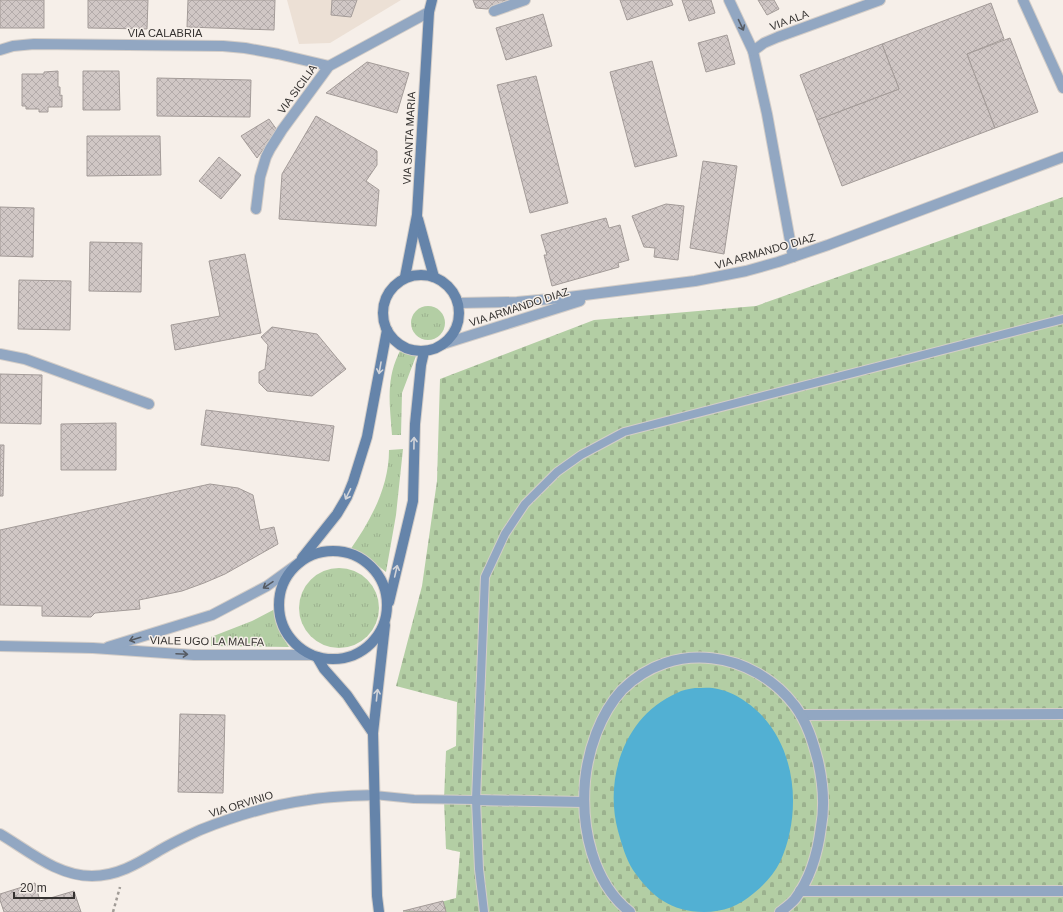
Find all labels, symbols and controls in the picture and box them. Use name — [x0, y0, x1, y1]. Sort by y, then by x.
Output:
street label: VIA ALA — [768, 7, 811, 33]
one-way arrow — [738, 19, 745, 31]
street label: VIA CALABRIA — [128, 27, 203, 39]
street label: VIA SICILIA — [275, 61, 319, 116]
street label: VIA SANTA MARIA — [401, 90, 417, 185]
street label: VIA ARMANDO DIAZ — [713, 231, 817, 271]
street label: VIA ARMANDO DIAZ — [468, 285, 571, 329]
one-way arrow — [376, 361, 384, 374]
one-way arrow — [410, 437, 418, 450]
one-way arrow — [344, 488, 351, 500]
one-way arrow — [393, 565, 401, 578]
one-way arrow — [263, 581, 274, 589]
street label: VIALE UGO LA MALFA — [150, 634, 265, 648]
one-way arrow — [129, 636, 142, 643]
one-way arrow — [175, 650, 188, 657]
one-way arrow — [374, 689, 381, 702]
street label: VIA ORVINIO — [207, 788, 275, 819]
scale bar — [14, 874, 74, 900]
text: 20 m — [20, 881, 47, 895]

